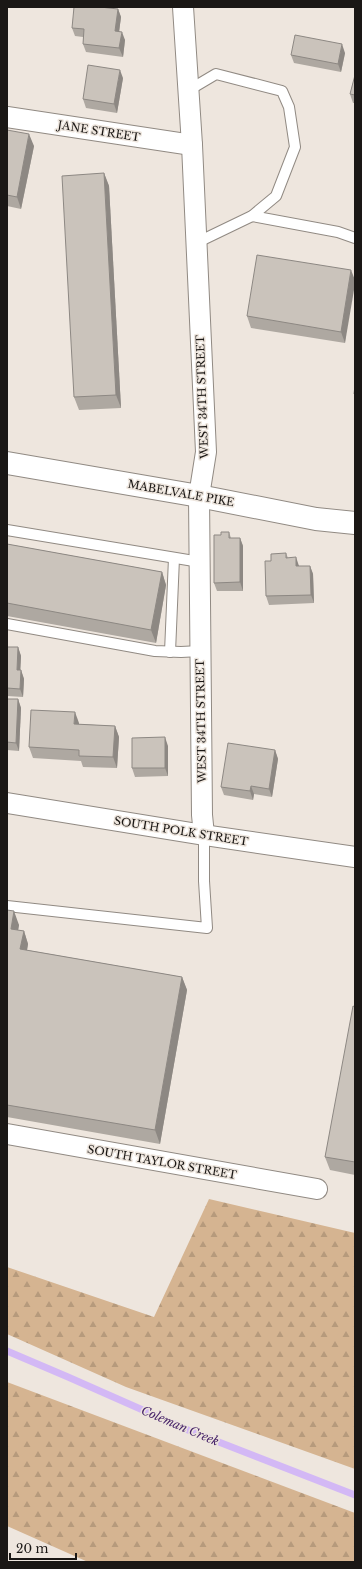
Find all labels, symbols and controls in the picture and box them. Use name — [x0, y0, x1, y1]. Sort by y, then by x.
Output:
street label: JANE STREET — [55, 117, 141, 144]
street label: WEST 34TH STREET — [193, 335, 211, 460]
street label: MABELVALE PIKE — [127, 477, 235, 509]
street label: WEST 34TH STREET — [193, 659, 209, 784]
street label: SOUTH POLK STREET — [113, 813, 249, 849]
street label: SOUTH TAYLOR STREET — [86, 1142, 238, 1182]
water label: Coleman Creek — [139, 1402, 221, 1449]
scale bar — [10, 1535, 76, 1561]
text: 20 m — [16, 1541, 48, 1556]

